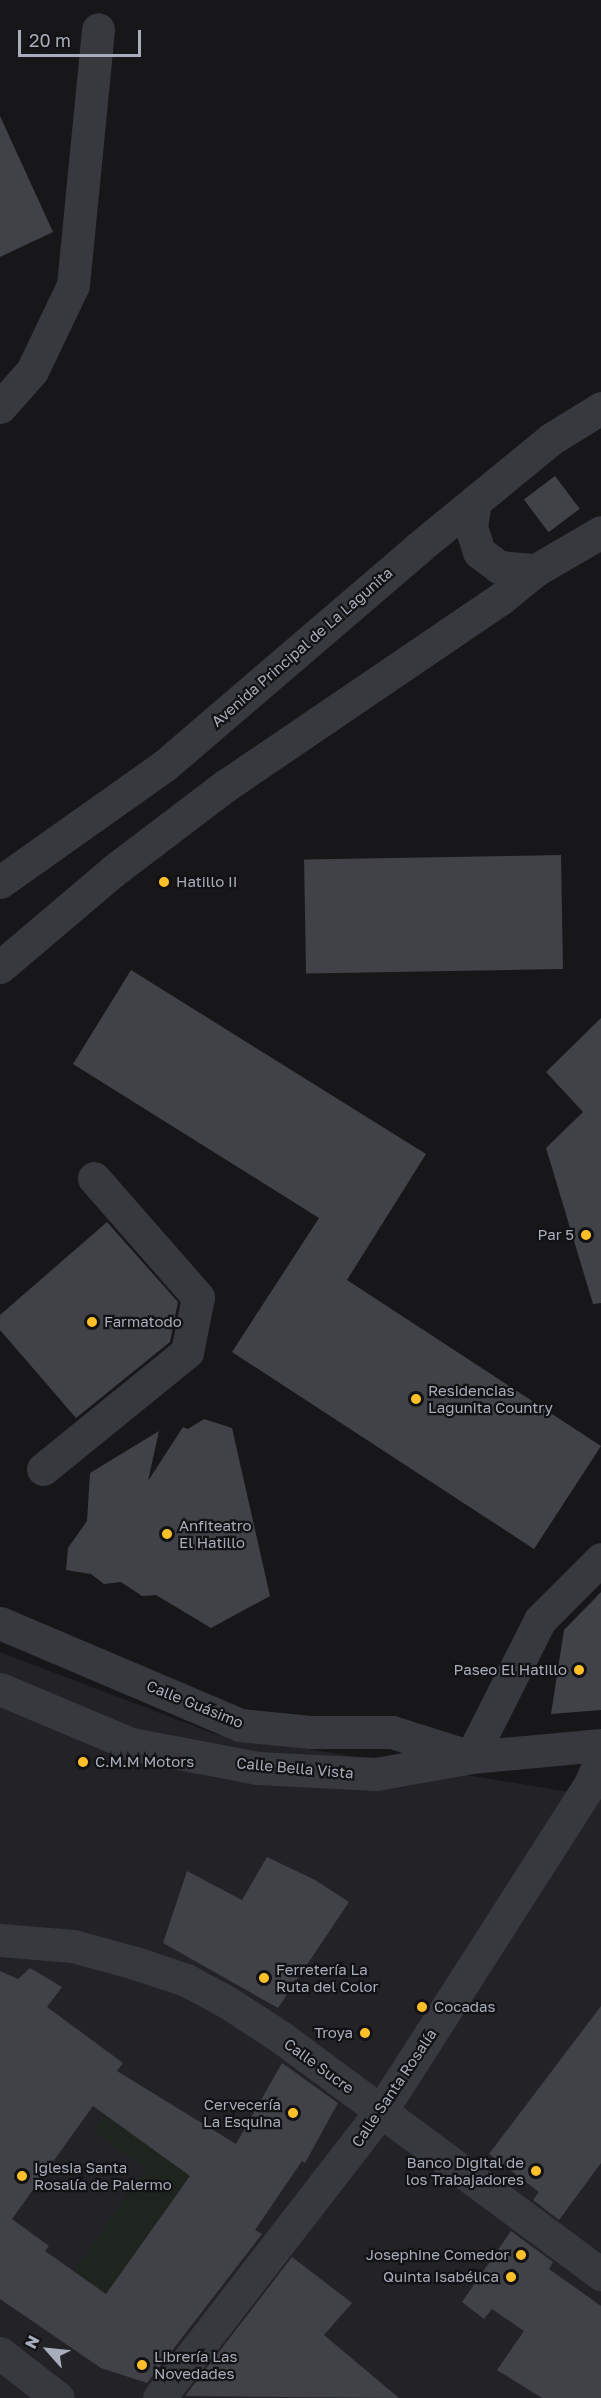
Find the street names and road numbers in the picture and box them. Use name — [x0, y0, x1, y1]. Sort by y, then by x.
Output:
street label: Avenida Principal de La Lagunita — [208, 564, 396, 730]
street label: Calle Guásimo — [144, 1676, 246, 1732]
street label: Calle Bella Vista — [236, 1754, 354, 1782]
street label: Calle Santa Rosalía — [348, 2025, 440, 2151]
street label: Calle Sucre — [281, 2035, 357, 2097]

